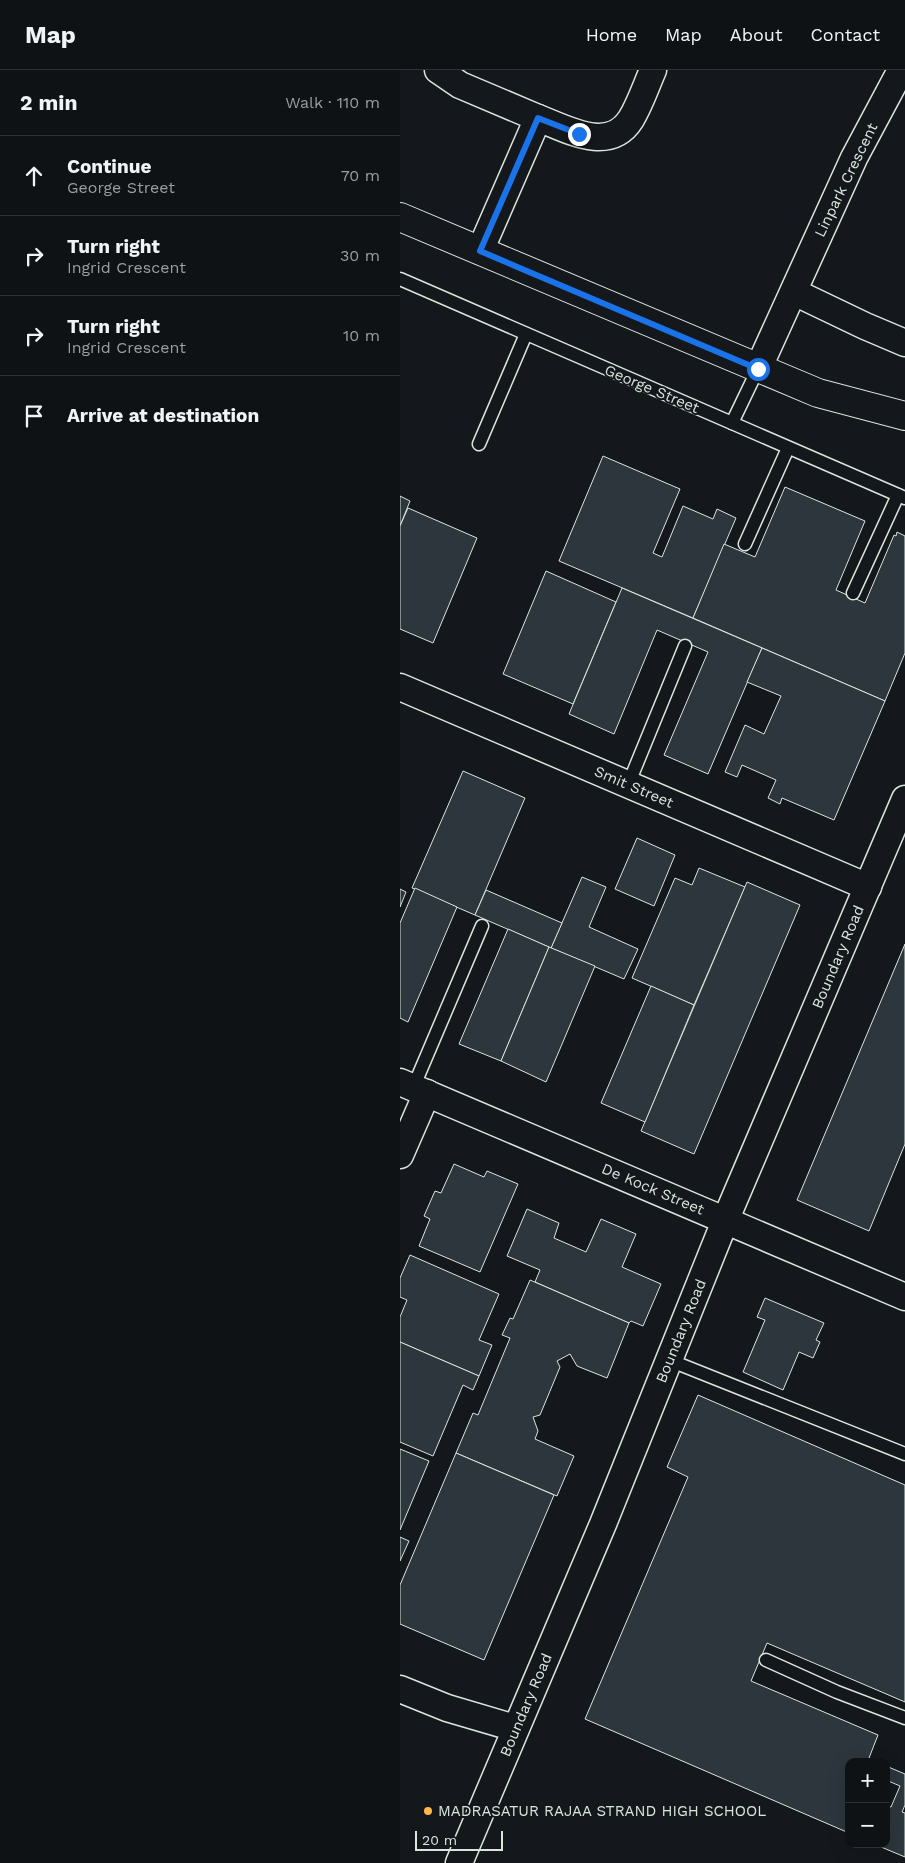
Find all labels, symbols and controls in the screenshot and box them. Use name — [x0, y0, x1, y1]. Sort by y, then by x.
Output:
text: Map — [25, 21, 76, 49]
text: Home — [586, 24, 637, 45]
text: Map — [665, 24, 702, 45]
text: About — [730, 24, 782, 45]
text: Contact — [810, 24, 880, 45]
text: 2 min — [20, 90, 77, 115]
text: Walk · 110 m — [285, 93, 380, 112]
street label: Linpark Crescent — [811, 119, 882, 240]
route end — [568, 123, 591, 146]
text: Continue — [67, 155, 151, 178]
icon: ahead — [20, 162, 48, 190]
text: 70 m — [341, 166, 380, 185]
text: George Street — [67, 178, 175, 197]
text: Turn right — [67, 235, 160, 258]
icon: right — [20, 242, 48, 270]
text: 30 m — [340, 246, 380, 265]
text: Ingrid Crescent — [67, 258, 186, 277]
text: Turn right — [67, 315, 160, 338]
icon: right — [20, 322, 48, 350]
text: 10 m — [343, 326, 380, 345]
text: Ingrid Crescent — [67, 338, 186, 357]
route start — [747, 358, 770, 381]
street label: George Street — [602, 361, 703, 417]
icon: arrive — [20, 402, 48, 430]
text: Arrive at destination — [67, 404, 259, 427]
street label: Smit Street — [592, 762, 677, 812]
street label: Boundary Road — [808, 903, 868, 1011]
street label: De Kock Street — [599, 1159, 708, 1219]
street label: Boundary Road — [652, 1276, 710, 1386]
street label: Boundary Road — [496, 1651, 556, 1759]
map controls — [845, 1758, 890, 1848]
button: + — [845, 1758, 890, 1803]
place label: MADRASATUR RAJAA STRAND HIGH SCHOOL — [438, 1802, 766, 1820]
button: − — [845, 1803, 890, 1848]
marker: MADRASATUR RAJAA STRAND HIGH SCHOOL — [422, 1805, 434, 1817]
scale bar — [415, 1828, 502, 1851]
text: 20 m — [422, 1832, 457, 1848]

